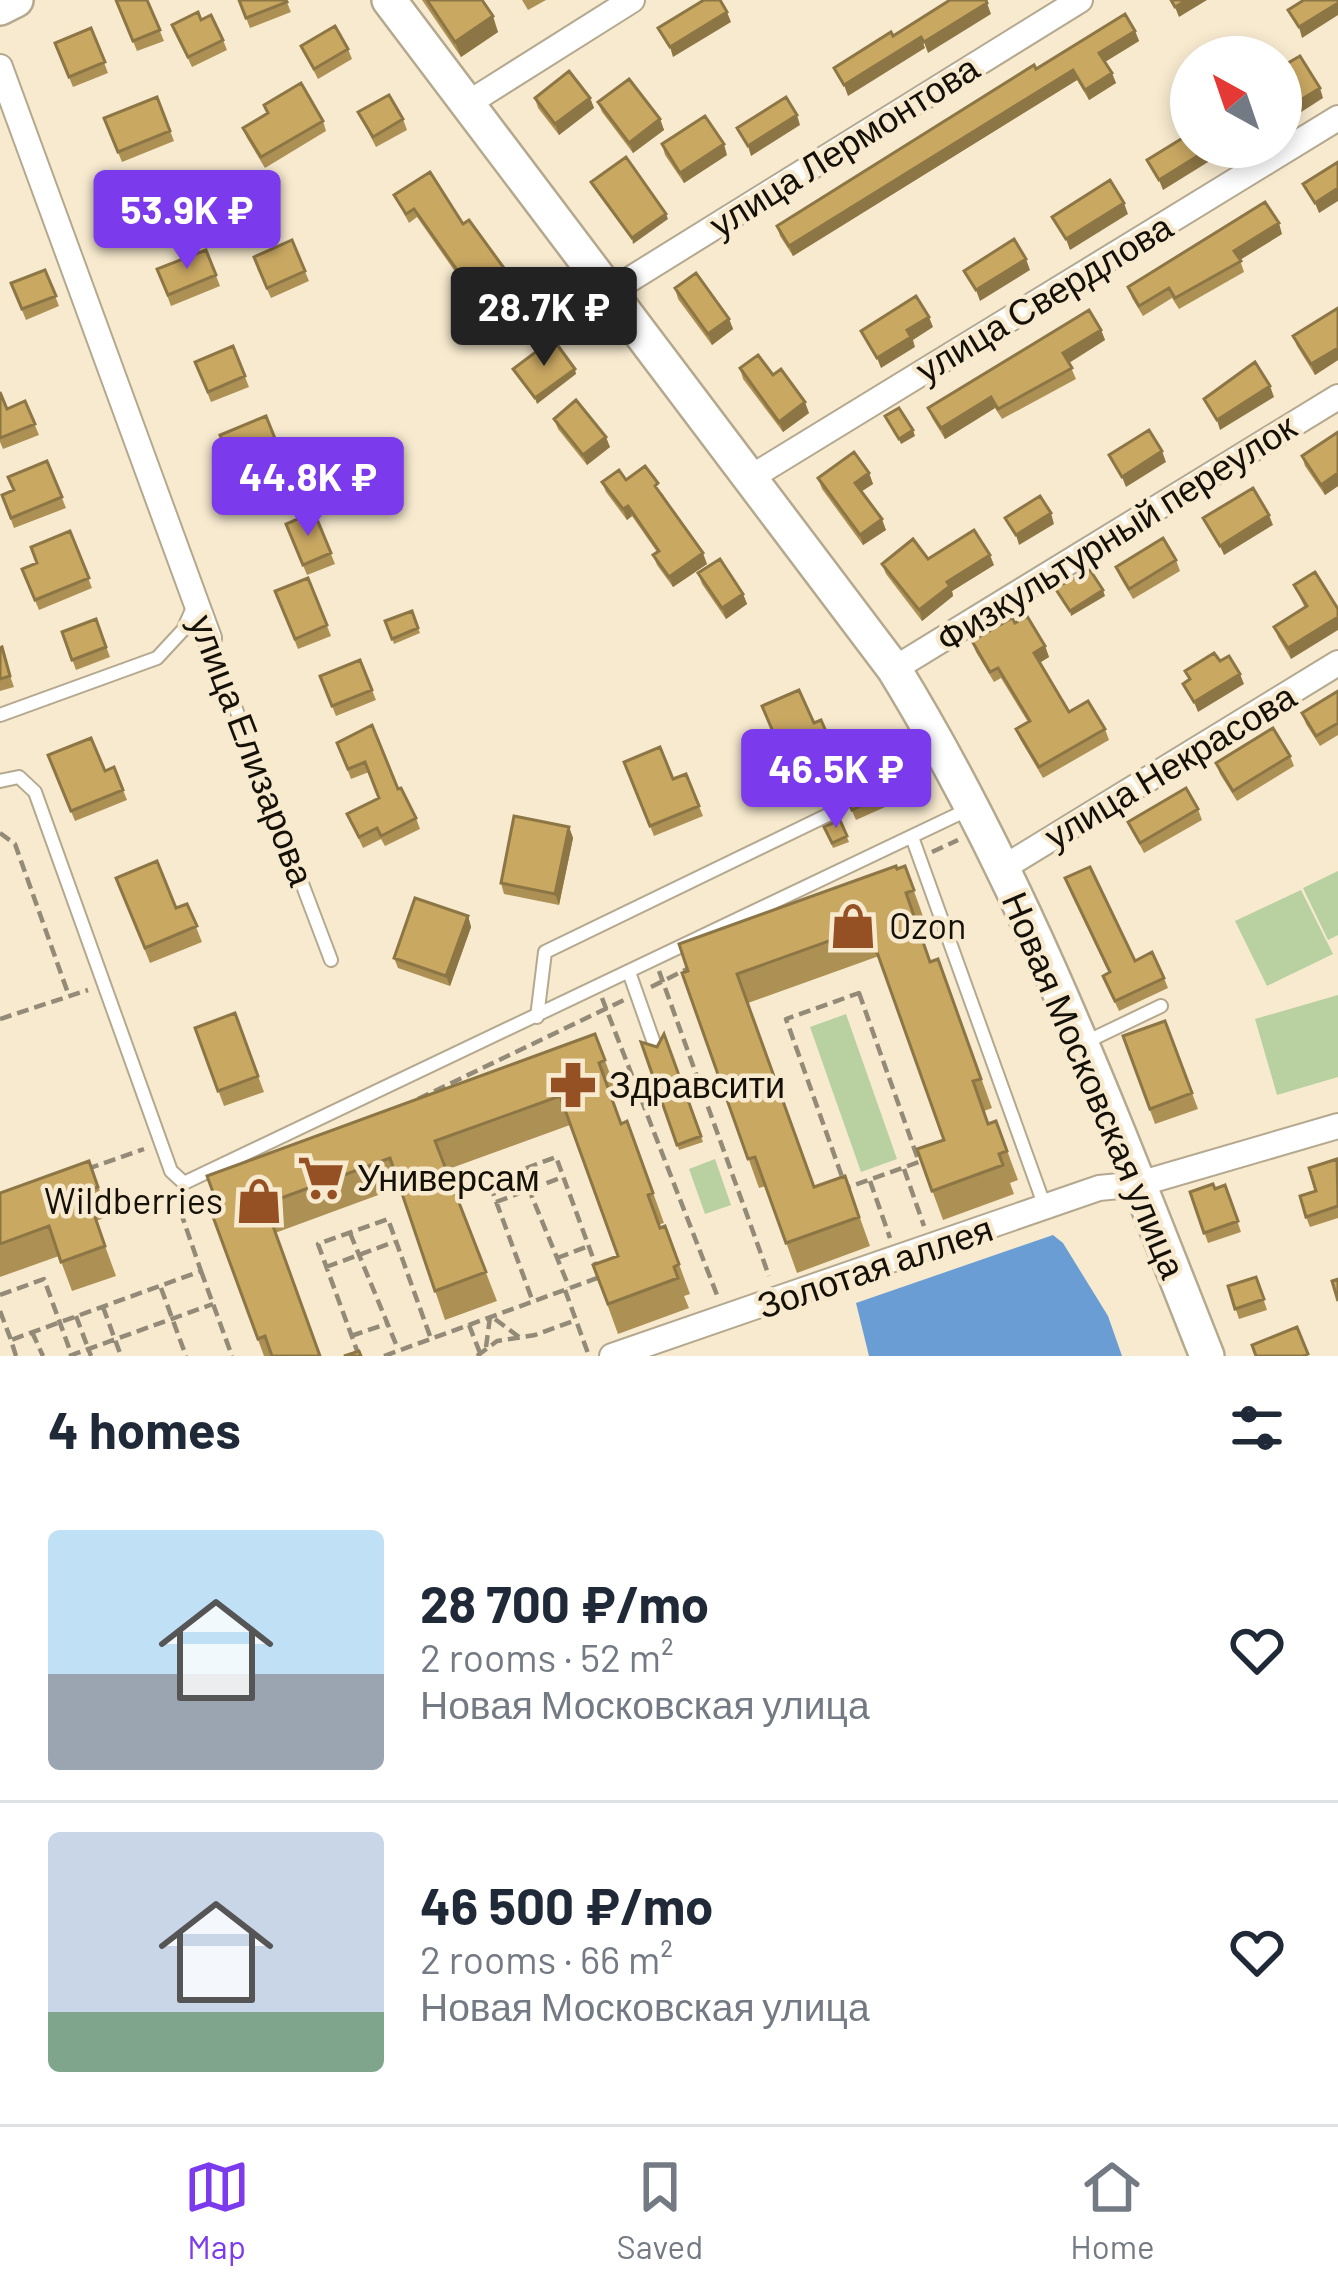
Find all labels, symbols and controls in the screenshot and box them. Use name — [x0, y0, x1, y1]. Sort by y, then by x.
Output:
north arrow — [1170, 36, 1302, 168]
map controls — [1170, 36, 1302, 168]
street label: улица Лермонтова — [701, 44, 987, 246]
pin: 53.9K ₽ — [76, 170, 298, 272]
text: 53.9K ₽ — [121, 185, 253, 232]
street label: улица Свердлова — [907, 203, 1180, 391]
pin: 28.7K ₽ — [433, 267, 655, 369]
text: 28.7K ₽ — [478, 282, 610, 329]
street label: Физкультурный переулок — [928, 403, 1303, 661]
pin: 44.8K ₽ — [197, 437, 419, 539]
text: 44.8K ₽ — [239, 452, 377, 499]
street label: улица Елизарова — [181, 608, 325, 892]
street label: улица Некрасова — [1036, 672, 1304, 857]
pin: 46.5K ₽ — [725, 729, 947, 831]
text: 46.5K ₽ — [768, 744, 904, 791]
street label: Новая Московская улица — [994, 885, 1197, 1285]
shop icon: Ozon — [828, 901, 878, 951]
place label: Ozon — [889, 903, 966, 946]
pharmacy icon: Здравсити — [548, 1060, 598, 1110]
place label: Здравсити — [609, 1062, 785, 1106]
supermarket icon: Универсам — [296, 1153, 346, 1203]
place label: Универсам — [357, 1155, 540, 1199]
shop icon: Wildberries — [234, 1176, 284, 1226]
place label: Wildberries — [44, 1178, 223, 1221]
street label: Золотая аллея — [751, 1205, 998, 1326]
icon: filters — [1224, 1395, 1290, 1461]
text: 4 homes — [48, 1398, 241, 1459]
text: 28 700 ₽/mo — [420, 1572, 709, 1633]
icon: home — [144, 1578, 288, 1722]
icon: heart — [1224, 1617, 1290, 1683]
text: 2 rooms · 52 m² — [420, 1633, 674, 1680]
text: Новая Московская улица — [420, 1680, 870, 1727]
text: 46 500 ₽/mo — [420, 1874, 714, 1935]
icon: home — [144, 1880, 288, 2024]
icon: heart — [1224, 1919, 1290, 1985]
text: 2 rooms · 66 m² — [420, 1935, 673, 1982]
text: Новая Московская улица — [420, 1982, 870, 2029]
tab: Map — [184, 2154, 250, 2266]
tab: Saved — [617, 2154, 703, 2266]
tab: Home — [1070, 2154, 1154, 2266]

